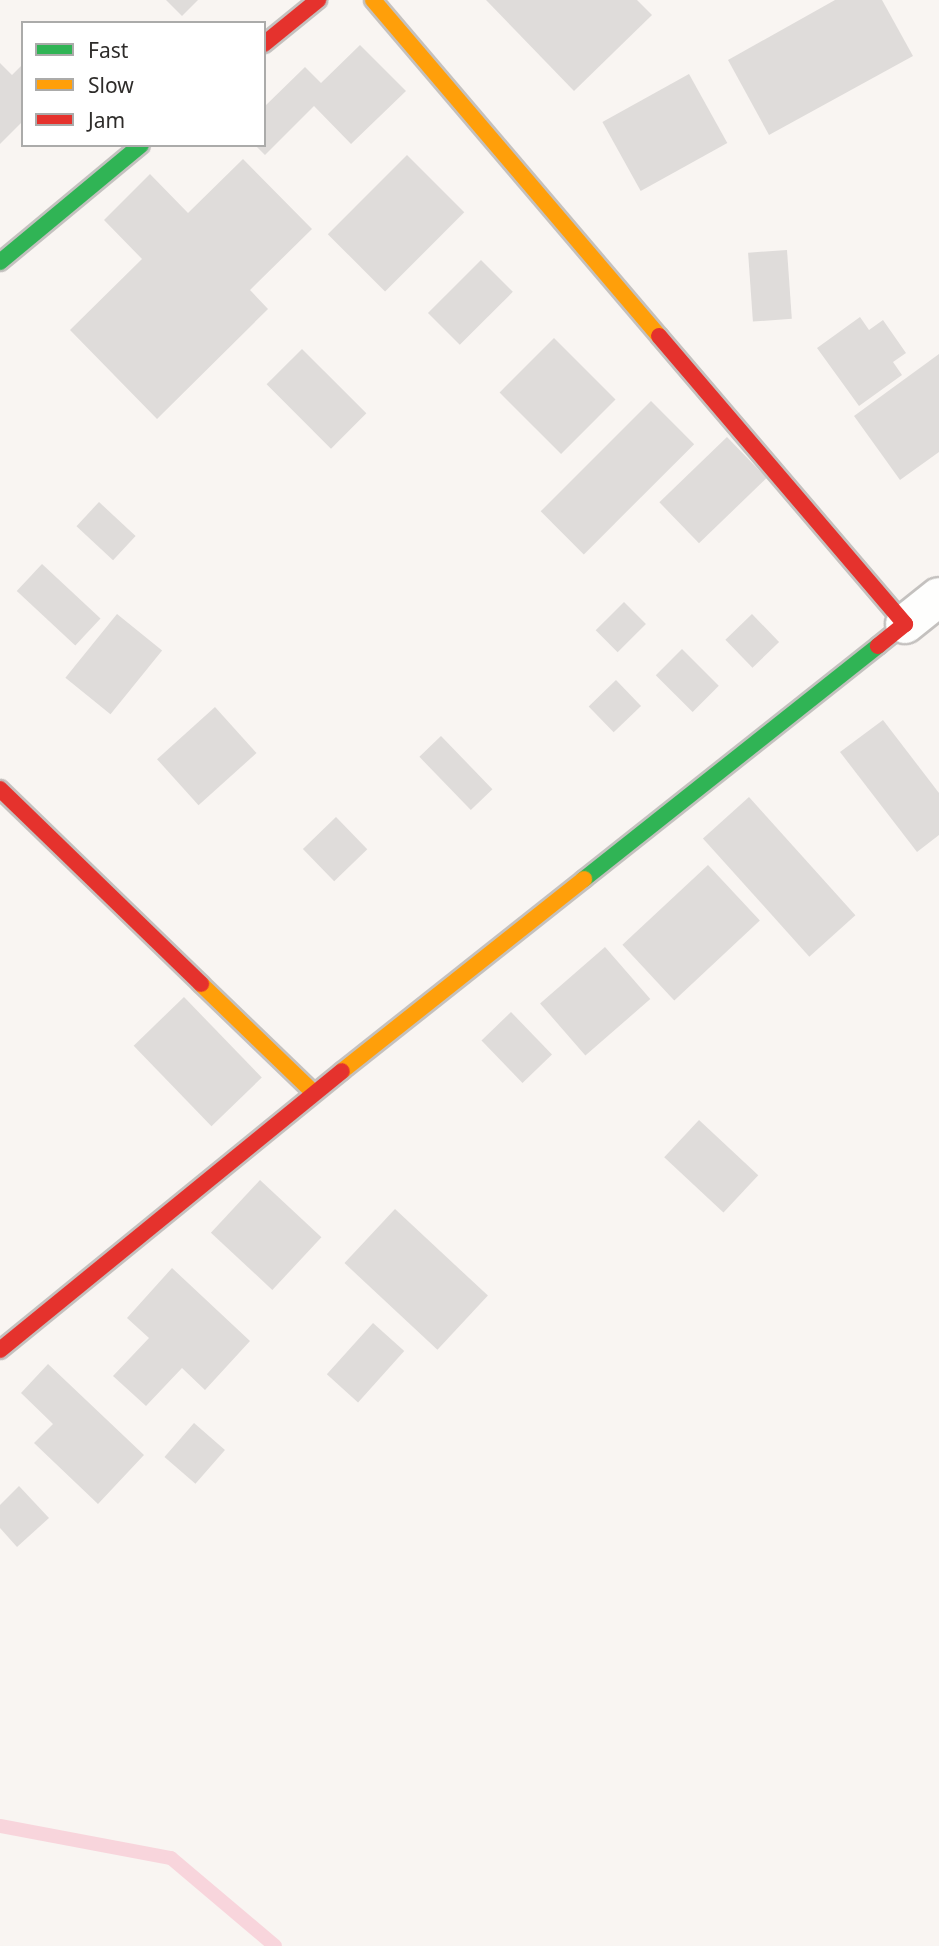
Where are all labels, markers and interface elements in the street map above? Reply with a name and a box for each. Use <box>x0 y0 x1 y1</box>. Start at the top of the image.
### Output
legend <box>21 21 266 147</box>
text: Fast <box>88 36 128 64</box>
text: Slow <box>88 71 134 99</box>
text: Jam <box>88 106 125 134</box>

